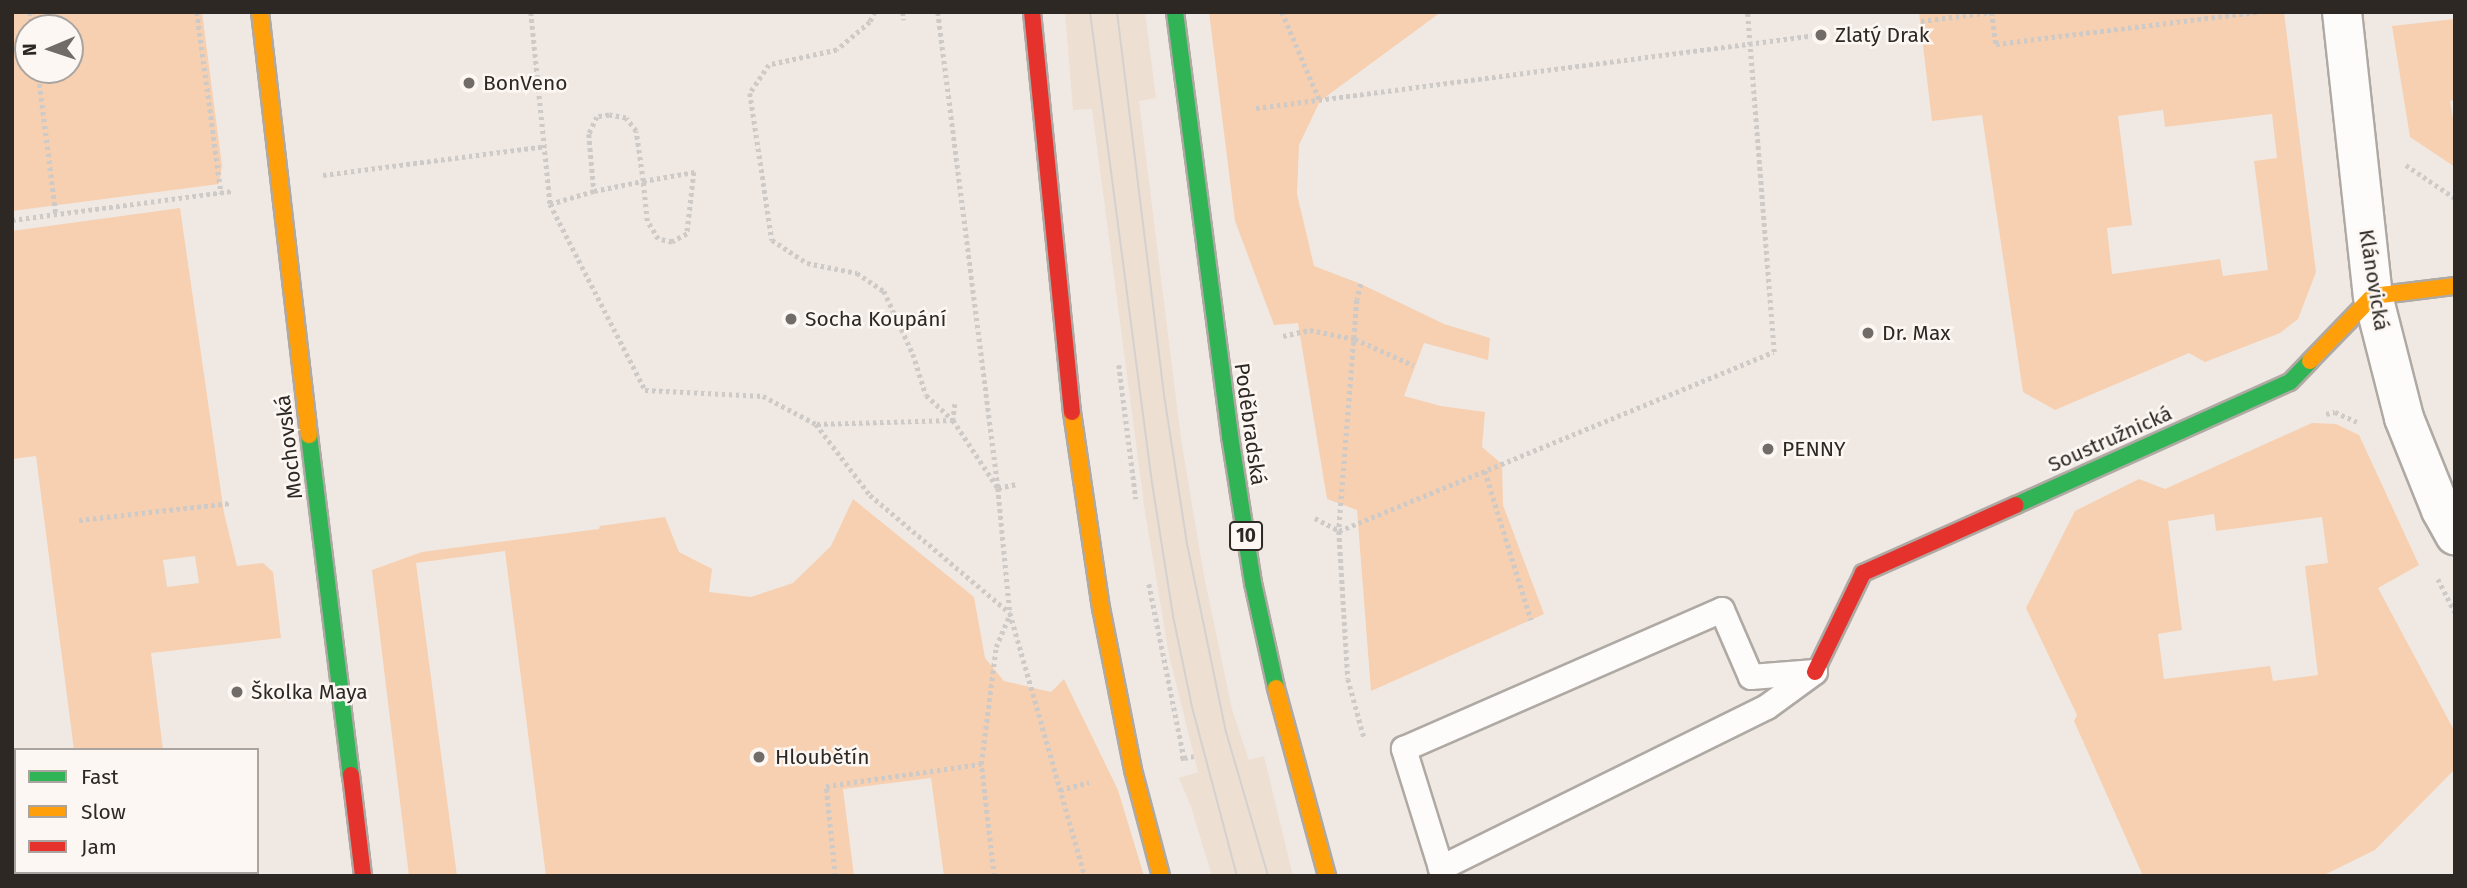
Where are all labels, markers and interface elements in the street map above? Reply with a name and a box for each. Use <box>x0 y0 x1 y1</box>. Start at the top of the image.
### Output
north arrow <box>14 14 84 84</box>
place label: Zlatý Drak <box>1835 22 1930 48</box>
marker: Zlatý Drak <box>1813 27 1829 43</box>
text: N <box>18 43 41 56</box>
place label: BonVeno <box>483 70 568 96</box>
marker: BonVeno <box>461 75 477 91</box>
street label: Klánovická <box>2354 227 2394 333</box>
place label: Socha Koupání <box>805 306 947 332</box>
marker: Socha Koupání <box>783 311 799 327</box>
place label: Dr. Max <box>1882 320 1951 346</box>
marker: Dr. Max <box>1860 325 1876 341</box>
street label: Poděbradská <box>1229 361 1271 487</box>
street label: Mochovská <box>270 393 308 501</box>
street label: Soustružnická <box>2044 400 2176 478</box>
place label: PENNY <box>1782 436 1846 462</box>
marker: PENNY <box>1760 441 1776 457</box>
road number: 10 <box>1228 520 1264 552</box>
place label: Školka Maya <box>251 679 368 705</box>
marker: Školka Maya <box>229 684 245 700</box>
place label: Hloubětín <box>775 744 870 770</box>
marker: Hloubětín <box>749 747 769 767</box>
legend <box>14 748 259 874</box>
text: Fast <box>81 764 119 790</box>
text: Slow <box>81 799 126 825</box>
text: Jam <box>81 834 117 860</box>

